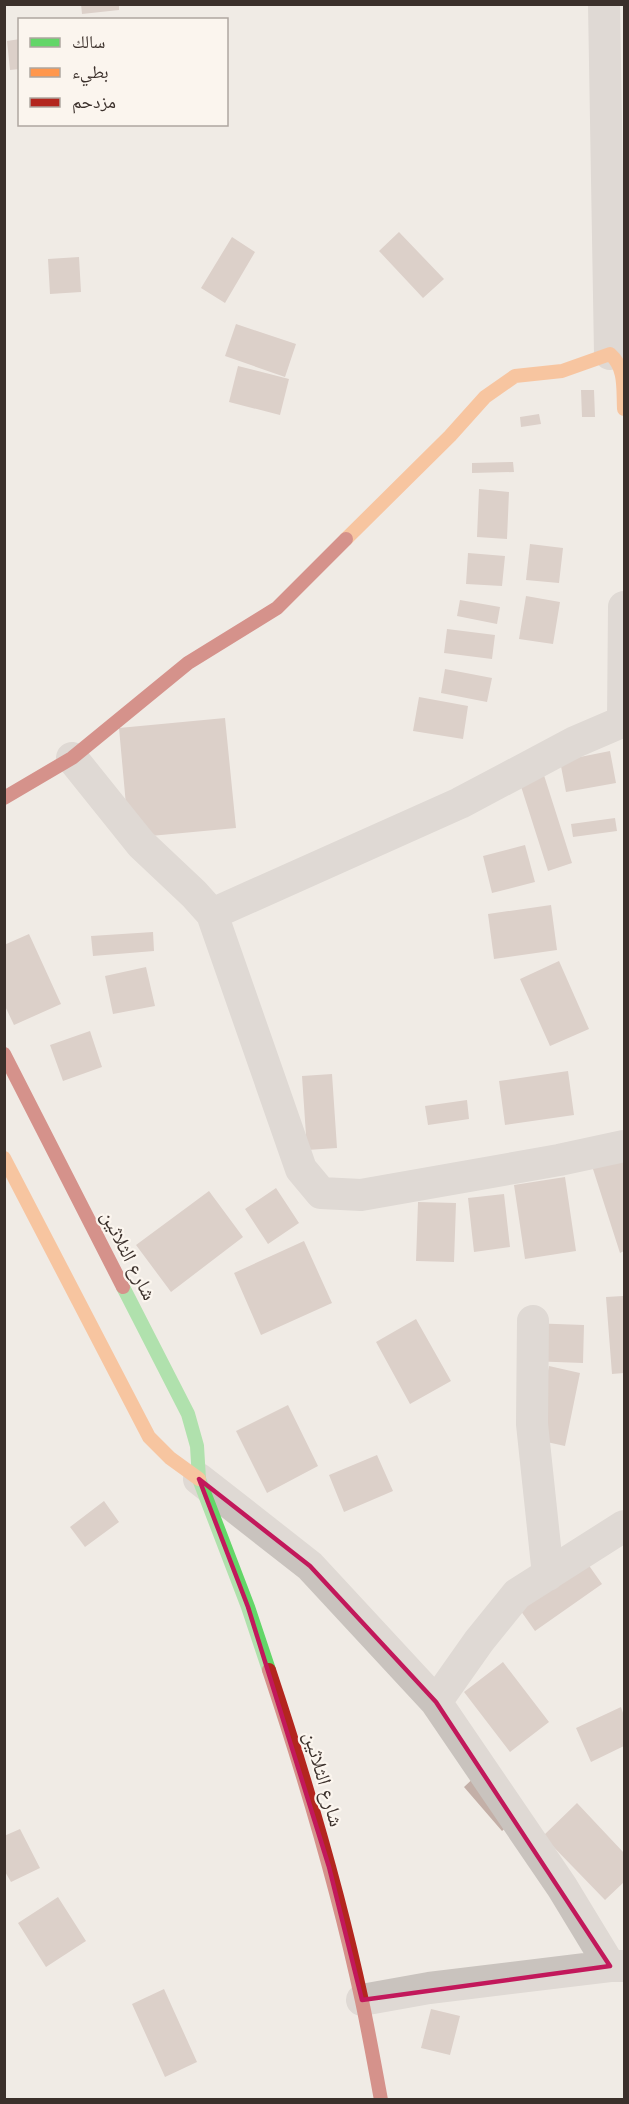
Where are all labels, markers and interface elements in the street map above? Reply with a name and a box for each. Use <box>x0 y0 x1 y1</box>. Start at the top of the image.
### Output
legend <box>18 18 228 126</box>
text: سالك <box>72 30 105 54</box>
text: بطيء <box>72 60 109 87</box>
text: مزدحم <box>72 90 116 114</box>
street label: شارع الثلاثين <box>95 1206 163 1304</box>
street label: شارع الثلاثين <box>298 1729 350 1829</box>

